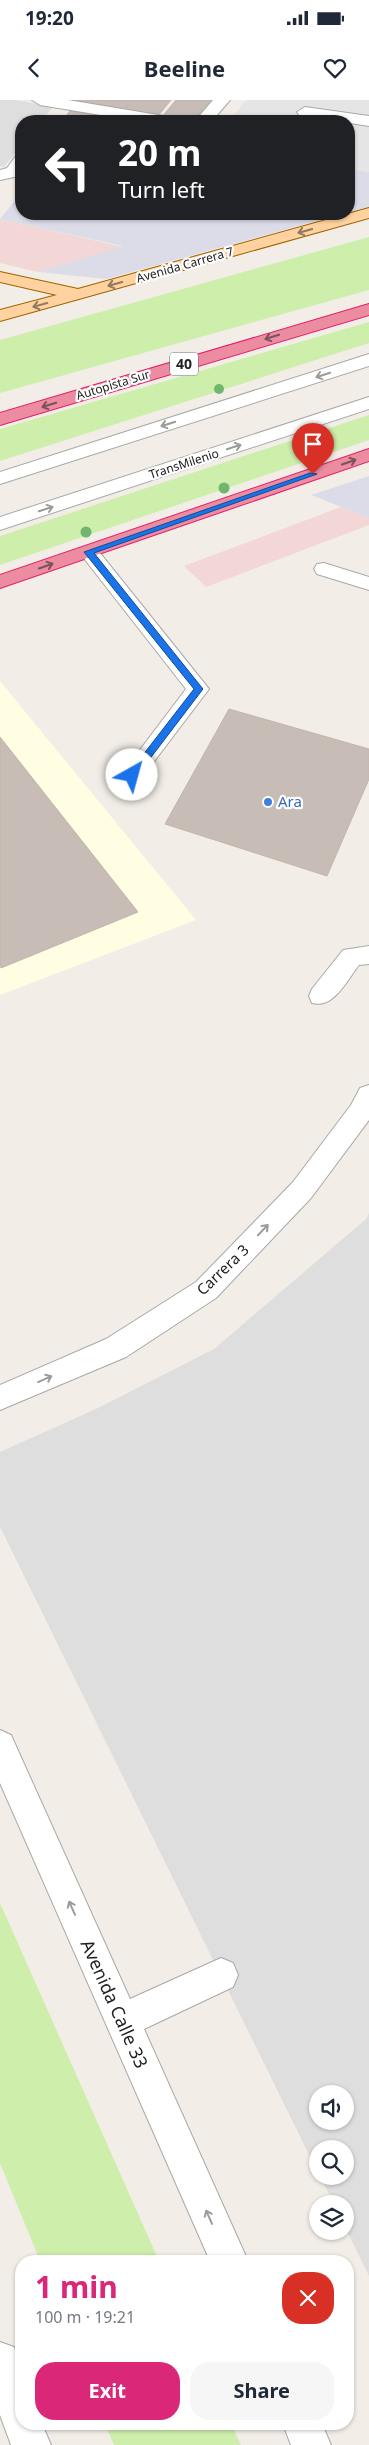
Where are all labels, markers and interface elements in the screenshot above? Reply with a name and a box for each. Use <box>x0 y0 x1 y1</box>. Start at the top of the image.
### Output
text: 19:20 <box>25 5 74 31</box>
text: Beeline <box>144 53 225 83</box>
icon: back <box>20 54 48 82</box>
icon: heart <box>321 54 349 82</box>
text: 20 m <box>118 129 201 176</box>
icon: left <box>35 135 100 200</box>
text: Turn left <box>118 174 205 204</box>
one-way arrow <box>298 226 314 236</box>
street label: Avenida Carrera 7 <box>134 242 236 287</box>
one-way arrow <box>108 280 124 290</box>
one-way arrow <box>33 301 49 310</box>
one-way arrow <box>264 333 280 343</box>
road number: 40 <box>170 352 198 376</box>
street label: Autopista Sur <box>74 365 152 404</box>
one-way arrow <box>315 370 331 380</box>
one-way arrow <box>42 400 58 410</box>
one-way arrow <box>161 420 176 429</box>
pin <box>292 423 334 474</box>
icon: arrive <box>299 430 327 458</box>
one-way arrow <box>226 442 242 452</box>
street label: TransMilenio <box>147 444 221 483</box>
one-way arrow <box>340 457 356 466</box>
one-way arrow <box>38 503 54 513</box>
one-way arrow <box>38 561 53 570</box>
position arrow <box>105 748 157 800</box>
place label: Ara <box>278 791 302 811</box>
marker: Ara <box>262 796 274 808</box>
one-way arrow <box>257 1224 269 1237</box>
street label: Carrera 3 <box>192 1239 253 1299</box>
one-way arrow <box>37 1374 52 1384</box>
one-way arrow <box>66 1901 76 1916</box>
street label: Avenida Calle 33 <box>76 1935 154 2072</box>
map controls <box>309 2085 354 2240</box>
button: sound <box>309 2085 354 2130</box>
button: search <box>309 2140 354 2185</box>
button: layers <box>309 2195 354 2240</box>
one-way arrow <box>203 2210 213 2225</box>
text: 1 min <box>35 2266 118 2307</box>
button: close <box>282 2272 334 2324</box>
text: 100 m · 19:21 <box>35 2306 135 2328</box>
button: Exit <box>35 2362 180 2420</box>
button: Share <box>190 2362 334 2420</box>

